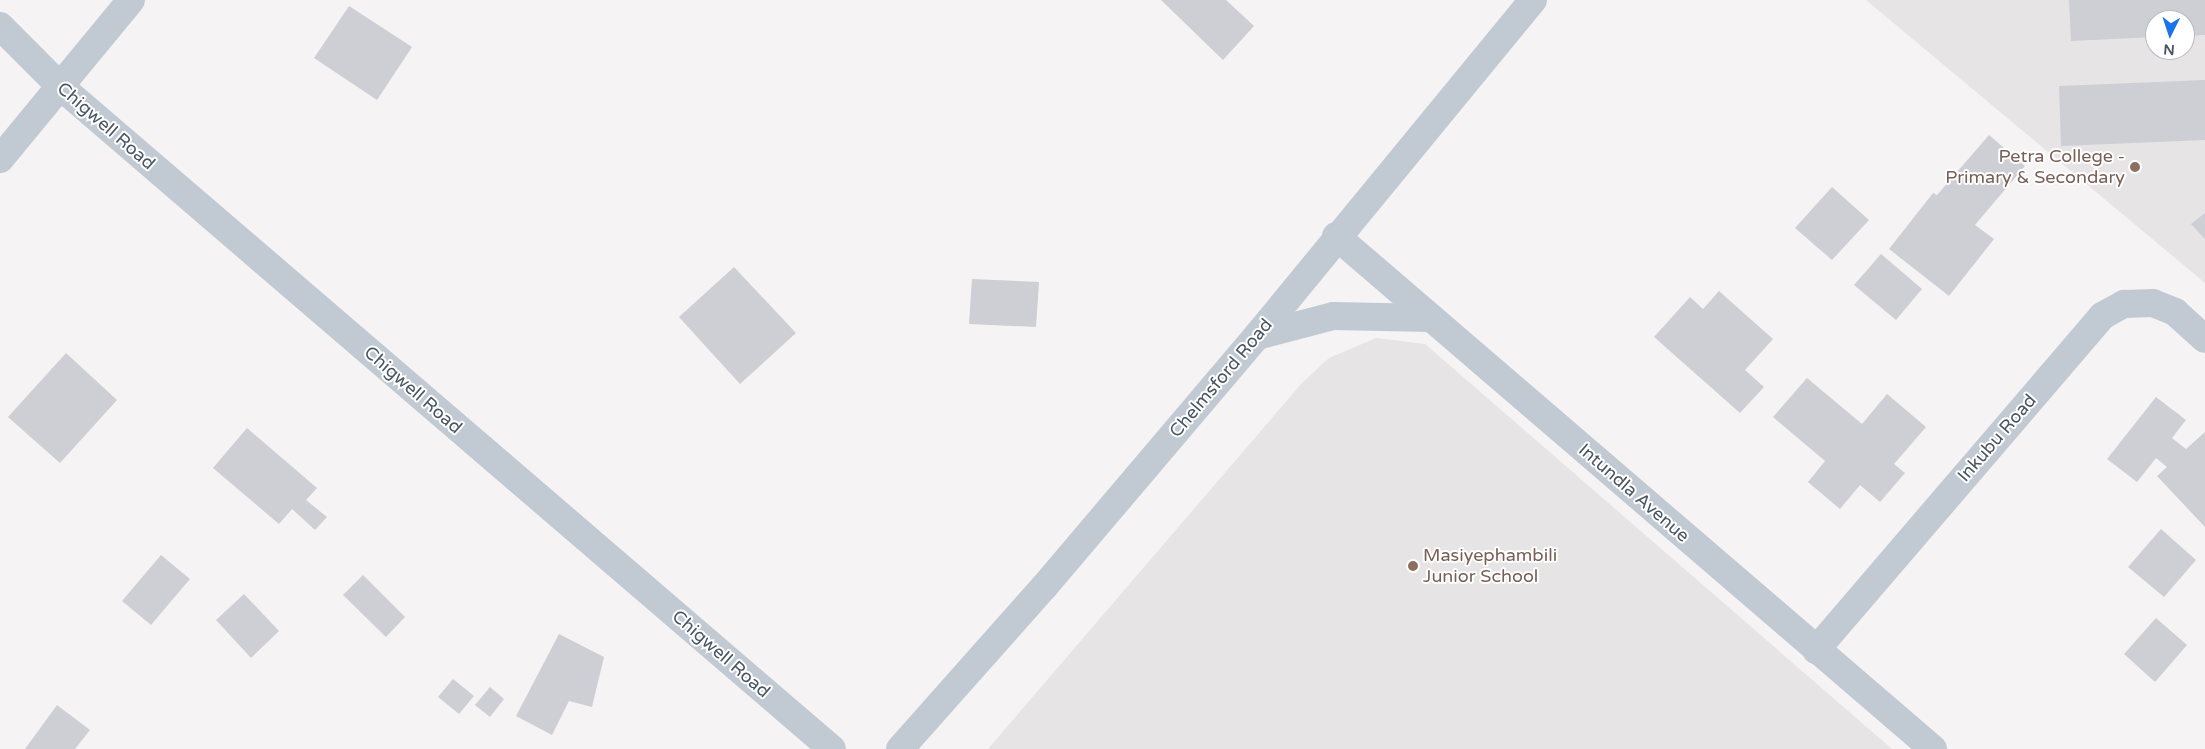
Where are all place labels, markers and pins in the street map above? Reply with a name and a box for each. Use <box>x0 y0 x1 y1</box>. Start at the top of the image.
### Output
place label: Petra College - Primary & Secondary <box>1945 146 2125 188</box>
marker: Petra College - Primary & Secondary <box>2129 161 2141 173</box>
place label: Masiyephambili Junior School <box>1423 545 1557 588</box>
marker: Masiyephambili Junior School <box>1407 560 1419 572</box>

